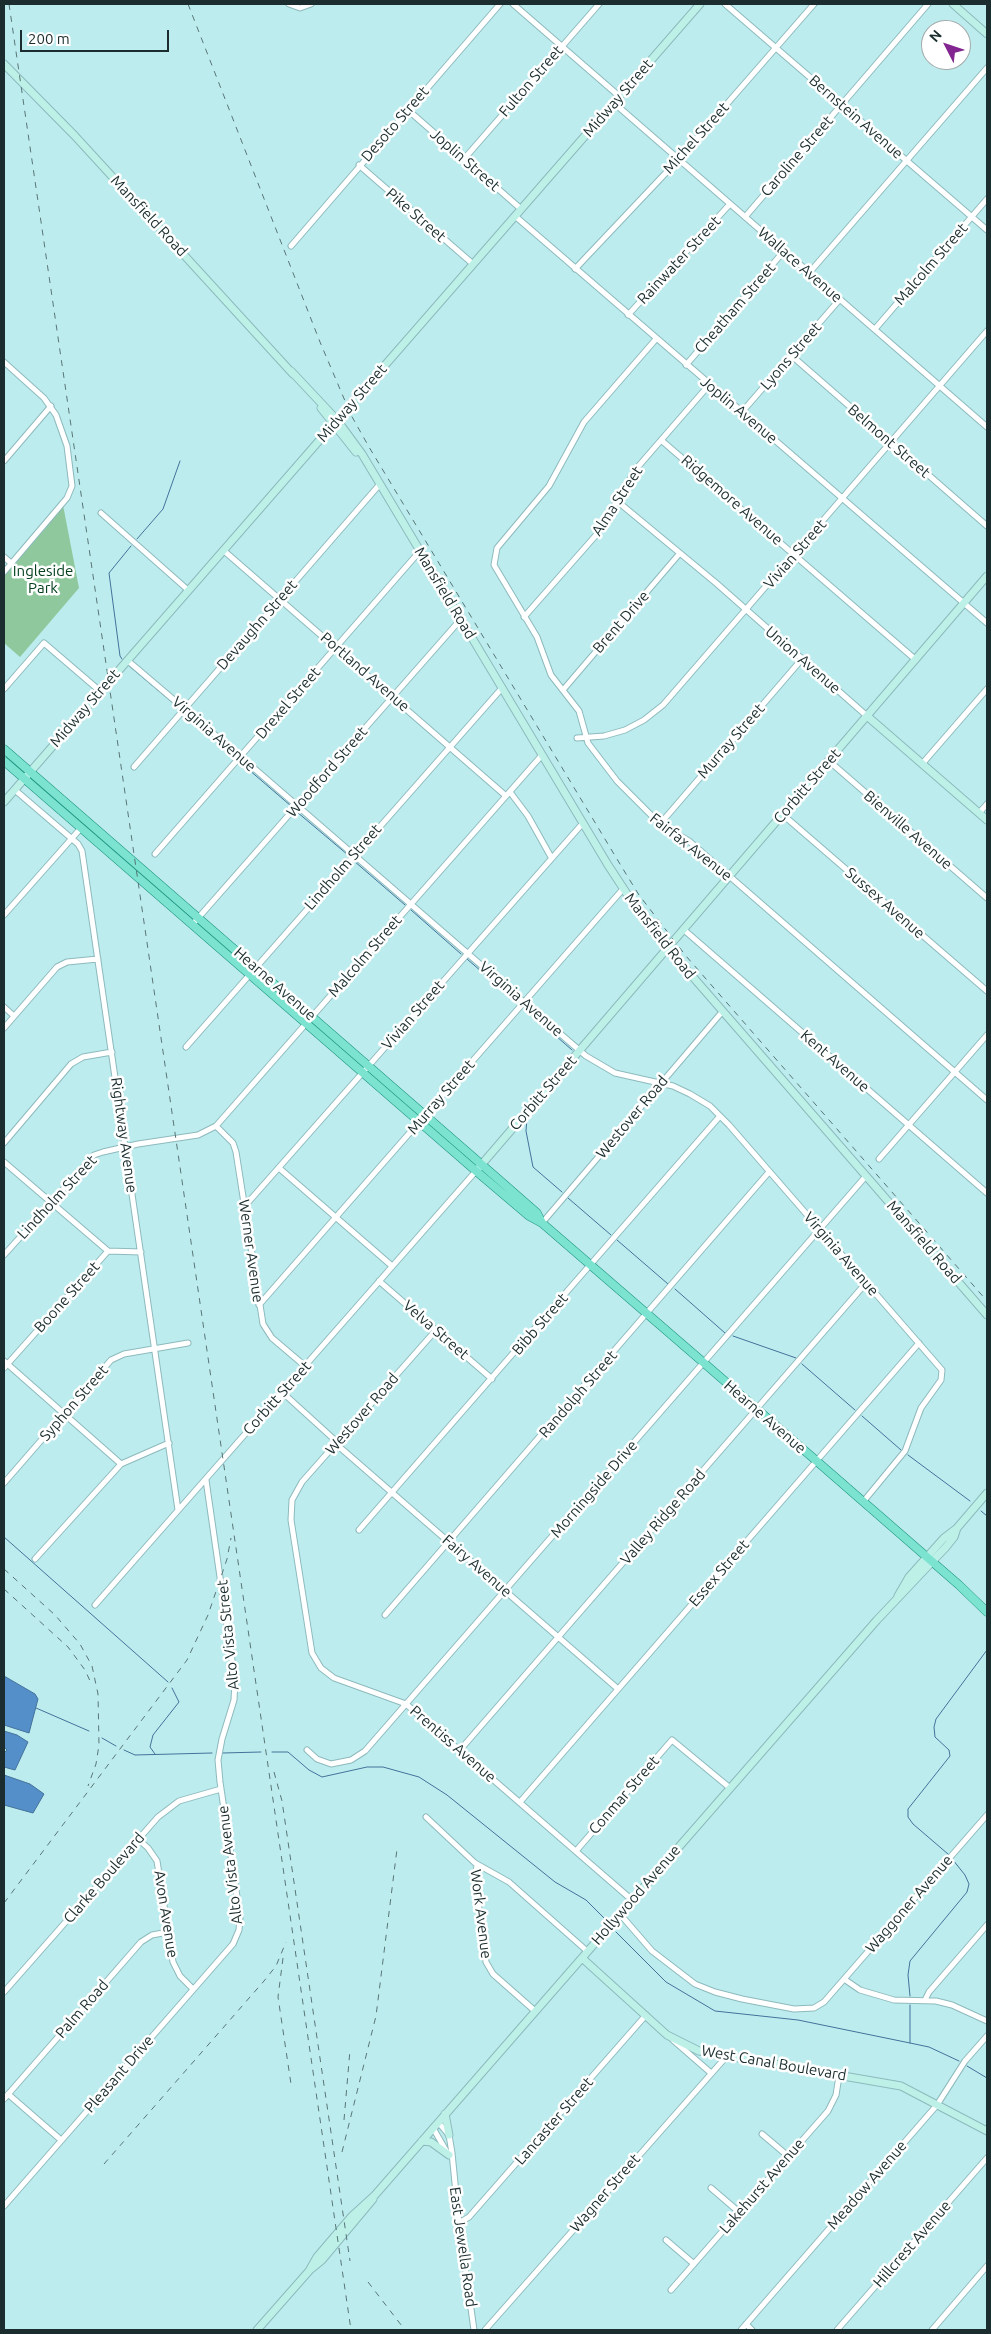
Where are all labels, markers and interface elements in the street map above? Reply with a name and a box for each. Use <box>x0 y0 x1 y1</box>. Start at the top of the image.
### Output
scale bar <box>22 20 171 52</box>
north arrow <box>921 20 971 70</box>
text: N <box>926 27 945 45</box>
text: 200 m <box>28 30 70 47</box>
street label: Fulton Street <box>495 42 567 120</box>
street label: Midway Street <box>579 55 657 141</box>
street label: Bernstein Avenue <box>805 71 907 163</box>
street label: Desoto Street <box>357 83 433 165</box>
street label: Michel Street <box>659 99 733 177</box>
street label: Caroline Street <box>757 112 837 200</box>
street label: Joplin Street <box>426 125 504 195</box>
street label: Mansfield Road <box>107 172 191 260</box>
street label: Pike Street <box>382 184 450 246</box>
street label: Rainwater Street <box>634 212 724 308</box>
street label: Malcolm Street <box>891 219 971 309</box>
street label: Wallace Avenue <box>754 223 846 307</box>
street label: Cheatham Street <box>691 259 779 357</box>
street label: Lyons Street <box>757 318 825 394</box>
street label: Midway Street <box>313 360 391 446</box>
street label: Joplin Avenue <box>697 373 781 447</box>
street label: Belmont Street <box>844 400 934 482</box>
street label: Ridgemore Avenue <box>678 451 786 549</box>
street label: Alma Street <box>588 463 646 539</box>
street label: Vivian Street <box>760 516 830 592</box>
street label: Mansfield Road <box>410 544 480 642</box>
park label: Ingleside Park <box>13 562 73 597</box>
street label: Devaughn Street <box>213 576 301 674</box>
street label: Brent Drive <box>589 587 653 657</box>
street label: Union Avenue <box>762 622 844 698</box>
street label: Portland Avenue <box>317 628 413 716</box>
street label: Drexel Street <box>252 663 324 743</box>
street label: Midway Street <box>46 665 124 751</box>
street label: Virginia Avenue <box>168 693 260 775</box>
street label: Murray Street <box>694 700 768 782</box>
street label: Woodford Street <box>283 723 371 821</box>
street label: Corbitt Street <box>770 745 844 827</box>
street label: Bienville Avenue <box>860 787 956 873</box>
street label: Fairfax Avenue <box>646 809 736 885</box>
street label: Lindholm Street <box>301 820 385 914</box>
street label: Sussex Avenue <box>842 864 928 942</box>
street label: Mansfield Road <box>621 889 699 983</box>
street label: Malcolm Street <box>325 911 405 1001</box>
street label: Hearne Avenue <box>230 943 320 1025</box>
street label: Virginia Avenue <box>475 958 567 1040</box>
street label: Vivian Street <box>378 977 448 1053</box>
street label: Kent Avenue <box>797 1026 873 1096</box>
street label: Corbitt Street <box>506 1052 580 1134</box>
street label: Murray Street <box>404 1056 478 1138</box>
street label: Westover Road <box>592 1072 672 1162</box>
street label: Rightway Avenue <box>107 1076 141 1194</box>
street label: Lindholm Street <box>14 1151 100 1243</box>
street label: Mansfield Road <box>883 1197 965 1287</box>
street label: Werner Avenue <box>235 1198 267 1304</box>
street label: Virginia Avenue <box>800 1208 882 1300</box>
street label: Boone Street <box>30 1258 104 1336</box>
street label: Bibb Street <box>508 1289 572 1359</box>
street label: Velva Street <box>399 1296 473 1364</box>
street label: Randolph Street <box>535 1347 621 1441</box>
street label: Corbitt Street <box>239 1357 315 1439</box>
street label: Syphon Street <box>36 1361 112 1445</box>
street label: Westover Road <box>322 1369 402 1459</box>
street label: Hearne Avenue <box>720 1376 810 1458</box>
street label: Morningside Drive <box>547 1437 641 1541</box>
street label: Valley Ridge Road <box>617 1466 709 1568</box>
street label: Fairy Avenue <box>439 1531 515 1601</box>
street label: Essex Street <box>685 1536 753 1610</box>
street label: Alto Vista Street <box>213 1579 243 1691</box>
street label: Prentiss Avenue <box>406 1702 500 1786</box>
street label: Conmar Street <box>585 1752 663 1838</box>
street label: Alto Vista Avenue <box>214 1805 246 1925</box>
street label: Clarke Boulevard <box>60 1829 148 1927</box>
street label: Hollywood Avenue <box>588 1841 684 1949</box>
street label: Waggoner Avenue <box>862 1851 956 1957</box>
street label: Work Avenue <box>467 1868 495 1960</box>
street label: Avon Avenue <box>150 1869 182 1959</box>
street label: Palm Road <box>52 1976 112 2042</box>
street label: Pleasant Drive <box>81 2032 157 2116</box>
street label: West Canal Boulevard <box>700 2041 848 2085</box>
street label: Lancaster Street <box>511 2074 597 2168</box>
street label: Lakehurst Avenue <box>716 2135 808 2237</box>
street label: Meadow Avenue <box>823 2137 911 2233</box>
street label: Wagner Street <box>566 2150 644 2236</box>
street label: East Jewella Road <box>446 2186 480 2308</box>
street label: Hillcrest Avenue <box>869 2197 955 2291</box>

